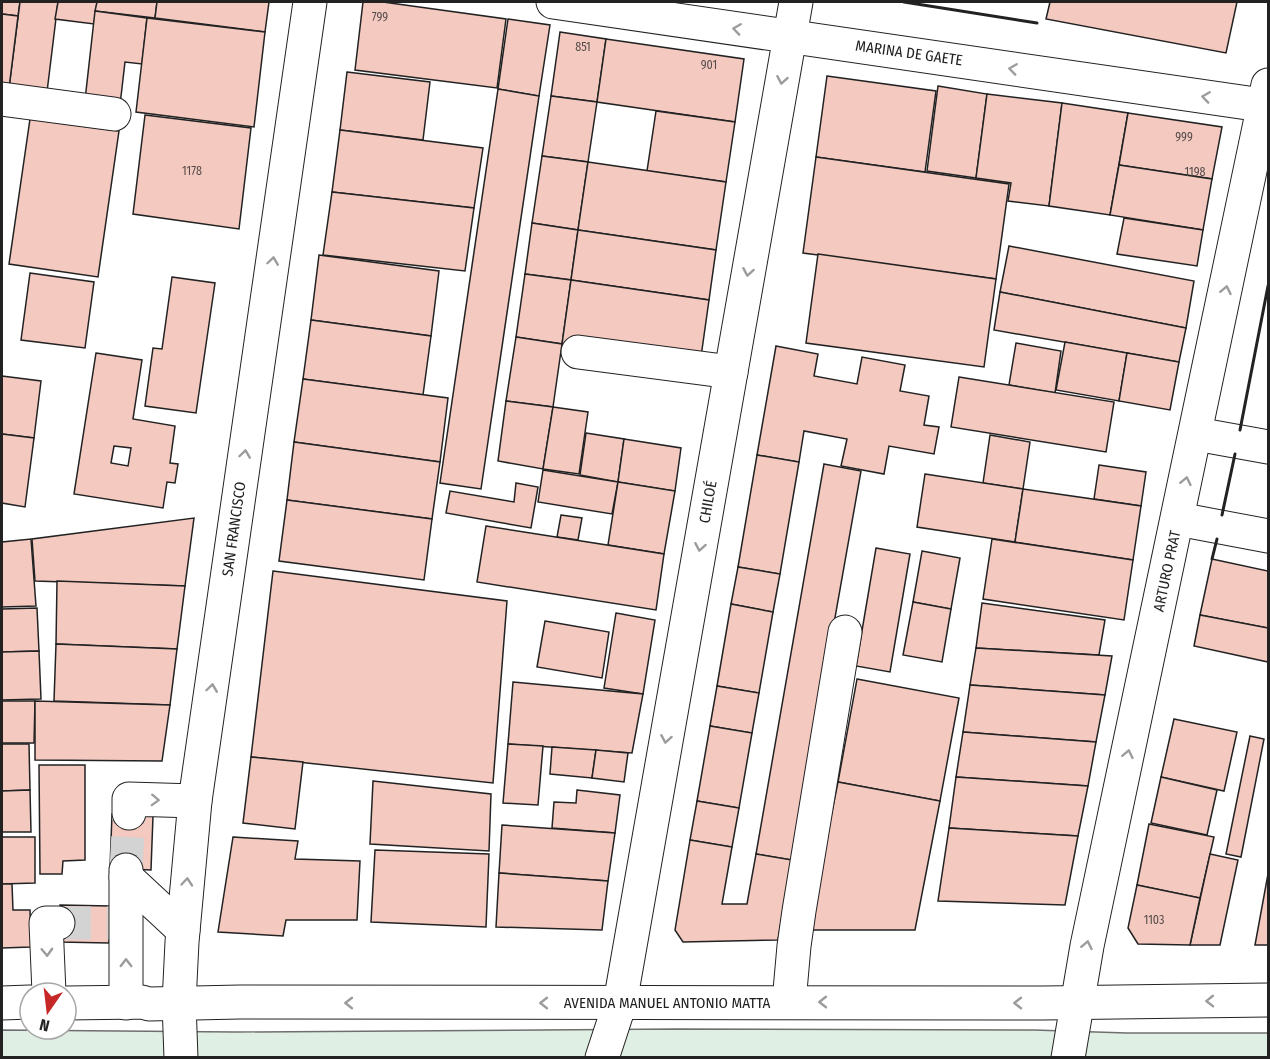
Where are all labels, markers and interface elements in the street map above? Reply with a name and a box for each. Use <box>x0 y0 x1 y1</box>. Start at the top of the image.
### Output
house number: 799 <box>372 10 388 24</box>
one-way arrow <box>733 23 742 35</box>
street label: MARINA DE GAETE <box>854 37 964 69</box>
house number: 851 <box>575 40 591 54</box>
house number: 901 <box>701 58 717 72</box>
one-way arrow <box>1009 63 1018 75</box>
one-way arrow <box>776 74 789 84</box>
one-way arrow <box>1202 91 1211 103</box>
house number: 999 <box>1175 130 1193 144</box>
house number: 1178 <box>182 164 202 178</box>
house number: 1198 <box>1184 165 1206 179</box>
one-way arrow <box>266 256 278 265</box>
one-way arrow <box>742 267 755 277</box>
one-way arrow <box>1219 286 1232 296</box>
one-way arrow <box>239 449 251 458</box>
one-way arrow <box>1179 476 1192 486</box>
street label: CHILOÉ <box>695 479 721 525</box>
street label: SAN FRANCISCO <box>218 481 250 577</box>
street label: ARTURO PRAT <box>1150 529 1184 613</box>
one-way arrow <box>694 541 707 551</box>
one-way arrow <box>205 684 217 693</box>
one-way arrow <box>661 734 673 743</box>
one-way arrow <box>1121 749 1134 759</box>
one-way arrow <box>151 794 160 806</box>
one-way arrow <box>180 877 193 886</box>
house number: 1103 <box>1144 913 1164 927</box>
one-way arrow <box>1080 940 1093 950</box>
one-way arrow <box>41 948 53 957</box>
one-way arrow <box>120 959 132 968</box>
north arrow <box>18 981 78 1041</box>
street label: AVENIDA MANUEL ANTONIO MATTA <box>564 994 770 1012</box>
one-way arrow <box>1206 995 1215 1007</box>
one-way arrow <box>819 996 828 1008</box>
one-way arrow <box>345 997 354 1009</box>
one-way arrow <box>540 997 549 1009</box>
one-way arrow <box>1014 997 1023 1009</box>
text: N <box>38 1015 51 1035</box>

